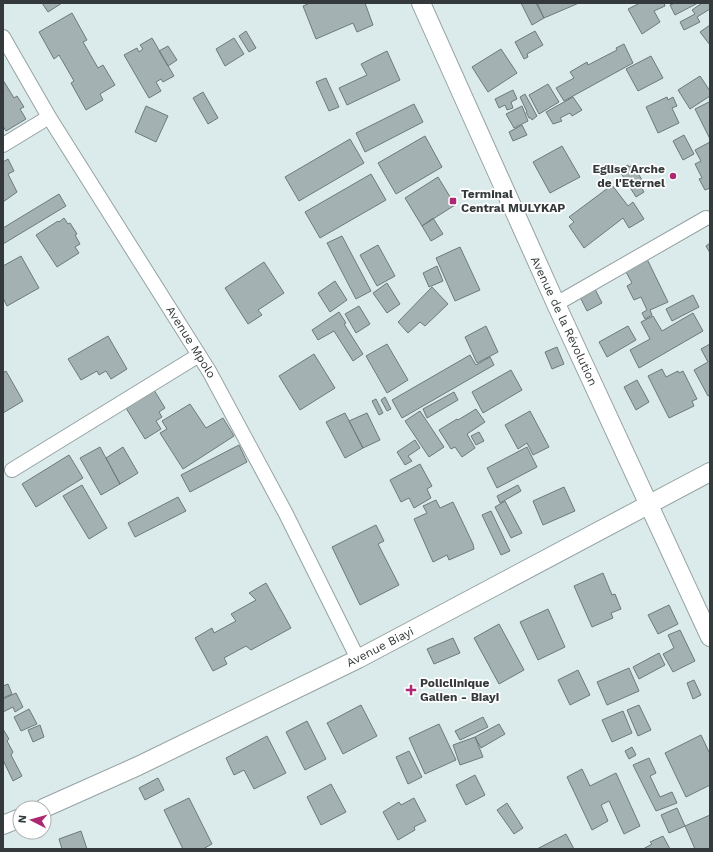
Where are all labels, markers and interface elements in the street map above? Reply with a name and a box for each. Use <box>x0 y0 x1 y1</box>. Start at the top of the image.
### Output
place label: Eglise Arche de l'Eternel <box>592 162 665 190</box>
marker: Eglise Arche de l'Eternel <box>668 171 678 181</box>
place label: Terminal Central MULYKAP <box>461 187 565 215</box>
marker: Terminal Central MULYKAP <box>448 196 458 206</box>
street label: Avenue de la Révolution <box>528 254 600 388</box>
street label: Avenue Mpolo <box>163 303 219 381</box>
street label: Avenue Biayi <box>344 624 416 670</box>
place label: Policlinique Galien - Biayi <box>420 676 499 704</box>
marker: Policlinique Galien - Biayi <box>405 684 417 696</box>
north arrow <box>12 800 52 840</box>
text: N <box>16 814 29 824</box>

